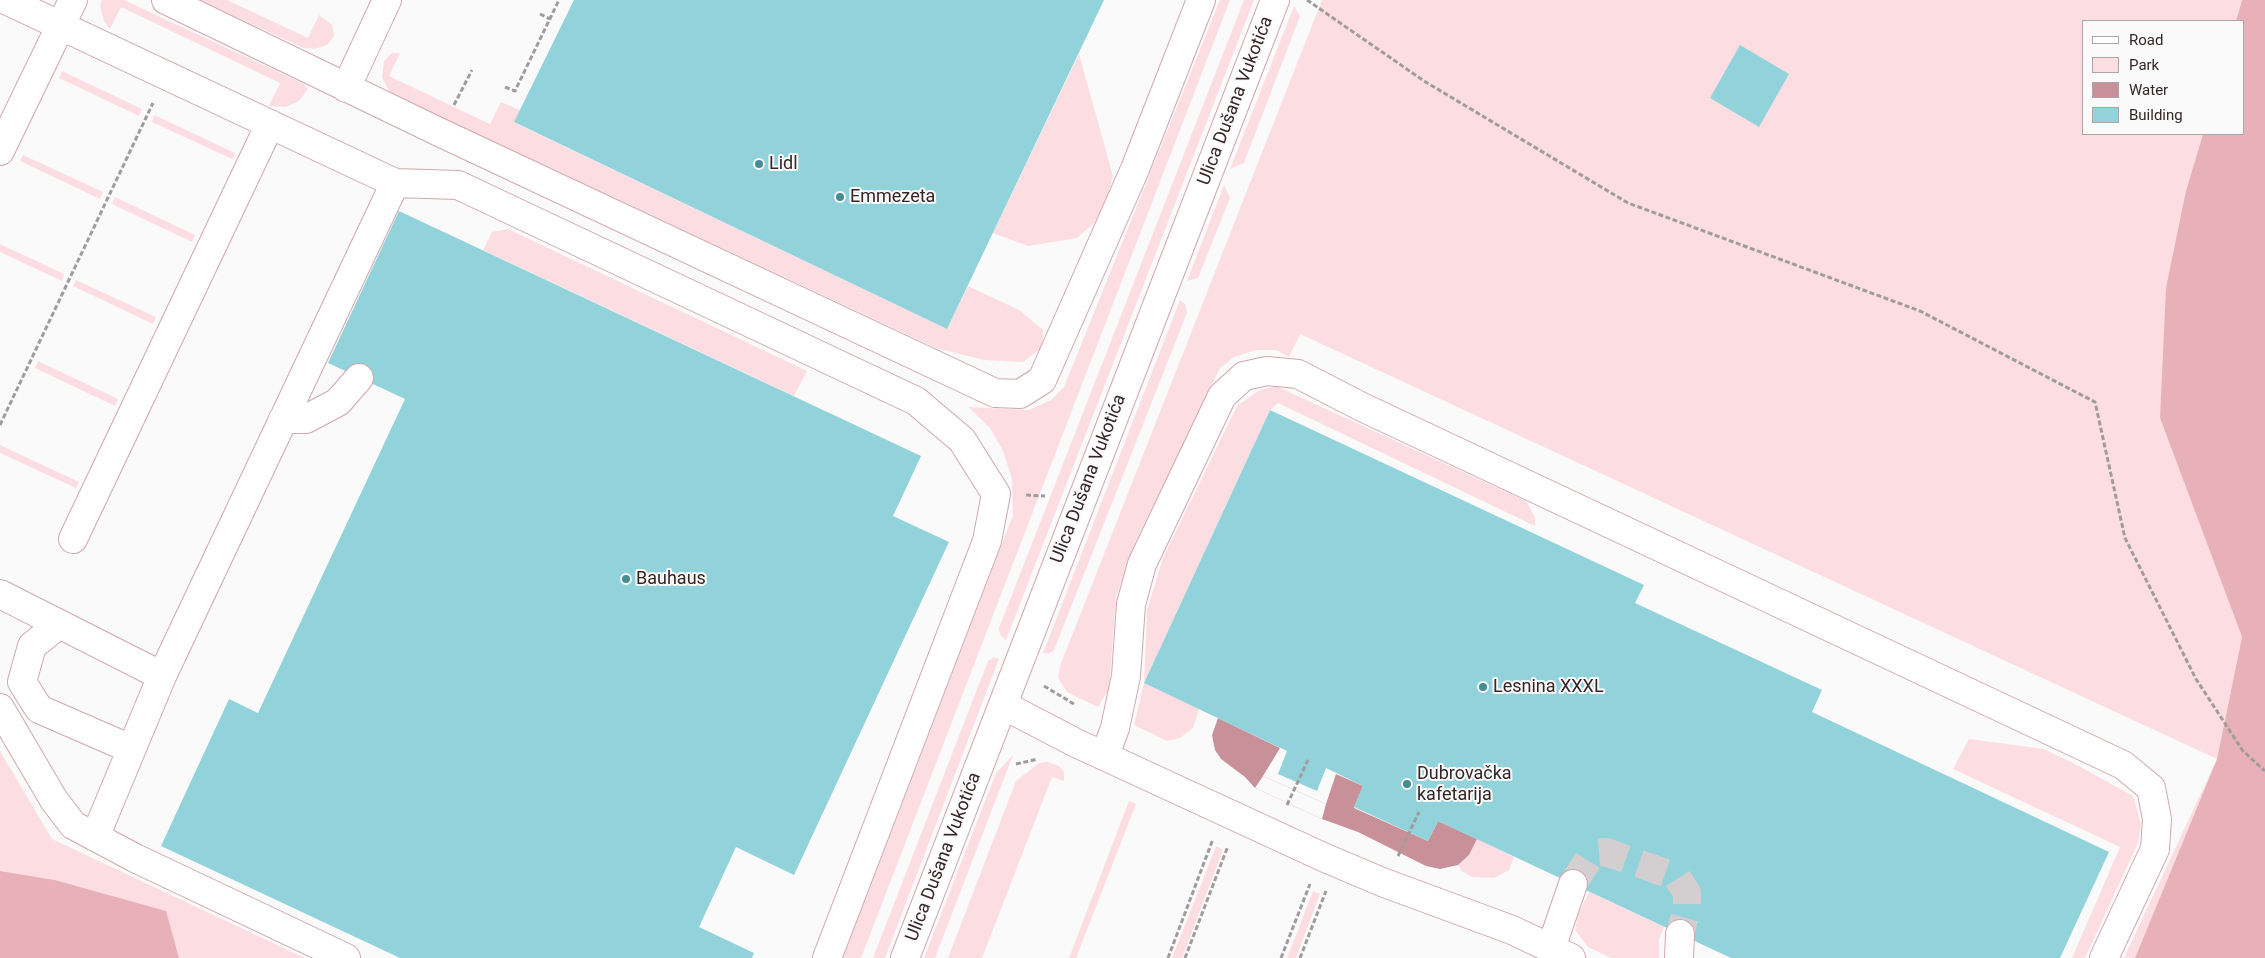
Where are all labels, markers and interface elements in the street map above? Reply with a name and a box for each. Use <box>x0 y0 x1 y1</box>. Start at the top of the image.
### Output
street label: Ulica Dušana Vukotića <box>1194 14 1278 188</box>
legend <box>2082 20 2245 135</box>
text: Road <box>2129 31 2163 49</box>
text: Park <box>2129 56 2159 74</box>
text: Water <box>2129 81 2168 99</box>
text: Building <box>2129 106 2183 124</box>
place label: Lidl <box>769 153 798 175</box>
marker: Lidl <box>753 158 765 170</box>
place label: Emmezeta <box>850 186 935 208</box>
marker: Emmezeta <box>834 191 846 203</box>
street label: Ulica Dušana Vukotića <box>1047 392 1131 566</box>
place label: Bauhaus <box>636 568 706 590</box>
marker: Bauhaus <box>620 573 632 585</box>
place label: Lesnina XXXL <box>1493 676 1604 698</box>
marker: Lesnina XXXL <box>1477 681 1489 693</box>
place label: Dubrovačka kafetarija <box>1417 763 1512 806</box>
street label: Ulica Dušana Vukotića <box>902 770 986 944</box>
marker: Dubrovačka kafetarija <box>1401 778 1413 790</box>

